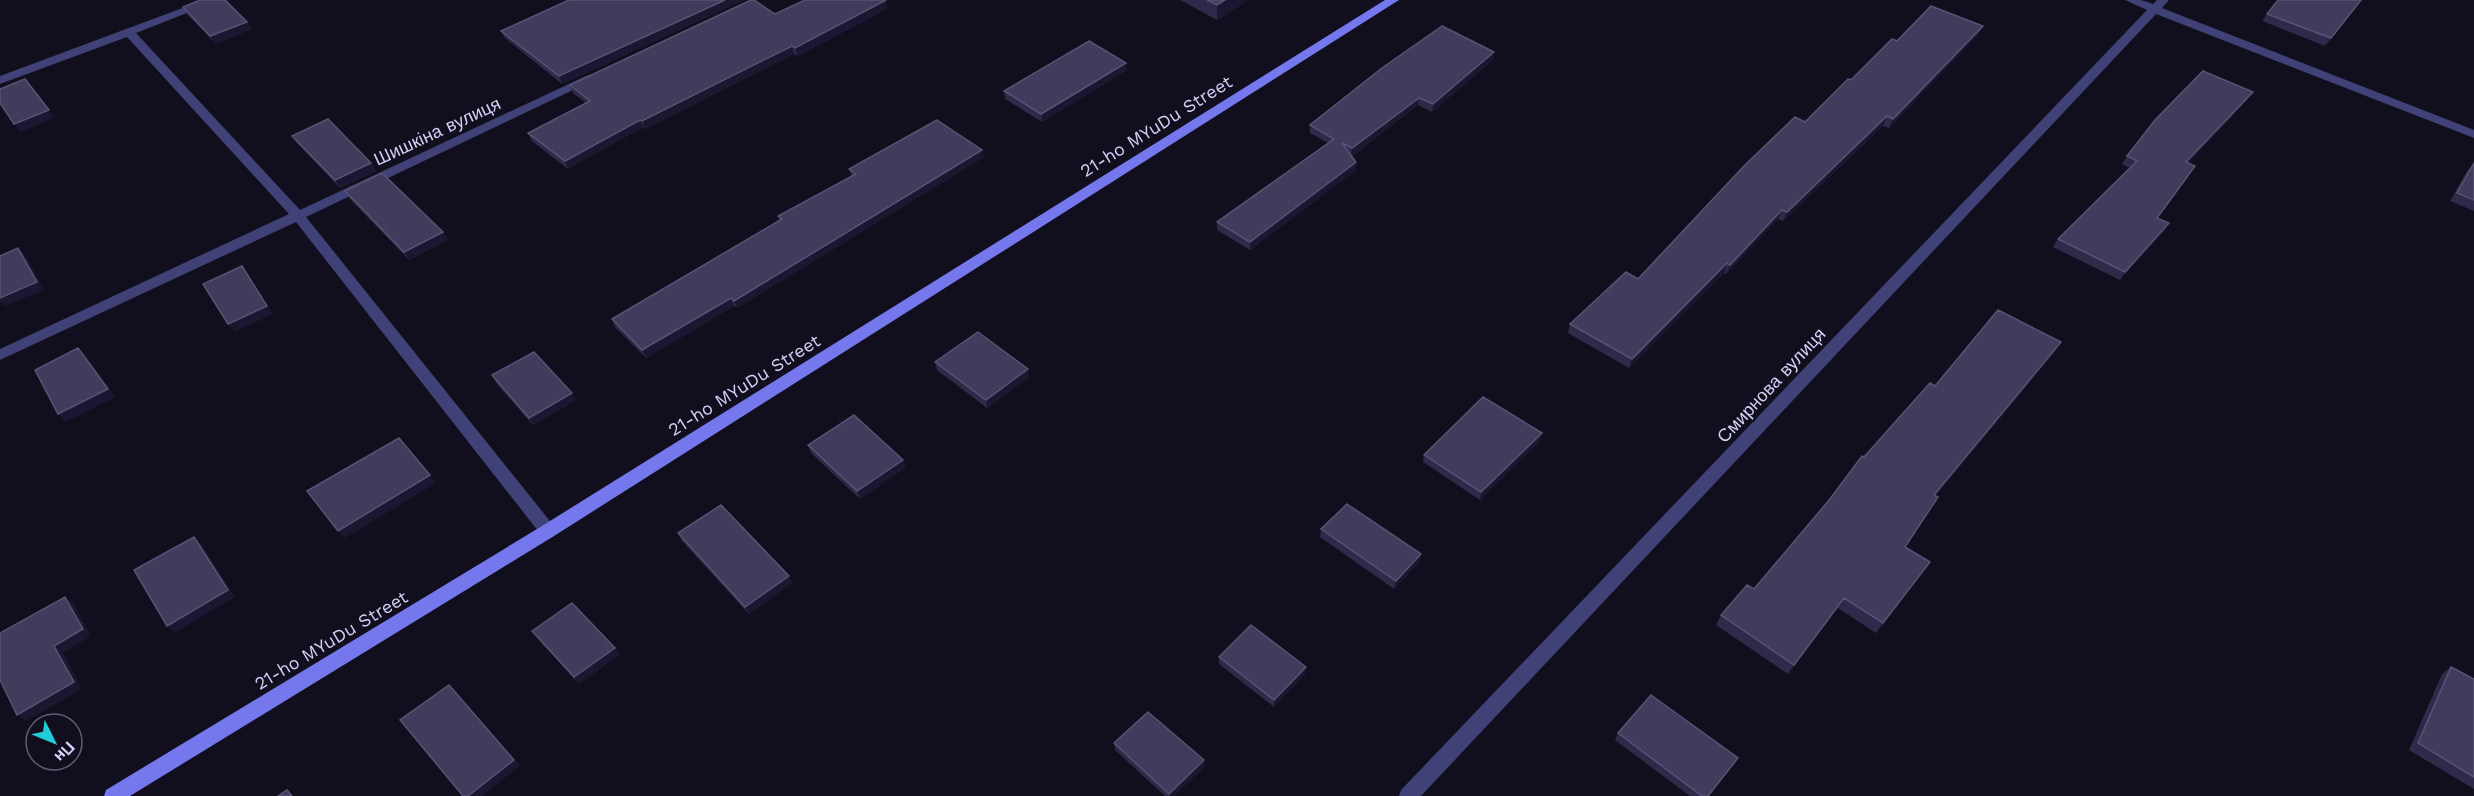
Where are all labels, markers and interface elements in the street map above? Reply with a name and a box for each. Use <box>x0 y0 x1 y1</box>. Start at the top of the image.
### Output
street label: 21-ho MYuDu Street <box>1076 71 1236 181</box>
street label: Шишкіна вулиця <box>370 92 504 170</box>
street label: Смирнова вулиця <box>1712 323 1830 447</box>
street label: 21-ho MYuDu Street <box>664 330 824 440</box>
street label: 21-ho MYuDu Street <box>251 586 412 694</box>
north arrow <box>24 712 84 772</box>
text: Пн <box>50 738 79 766</box>

